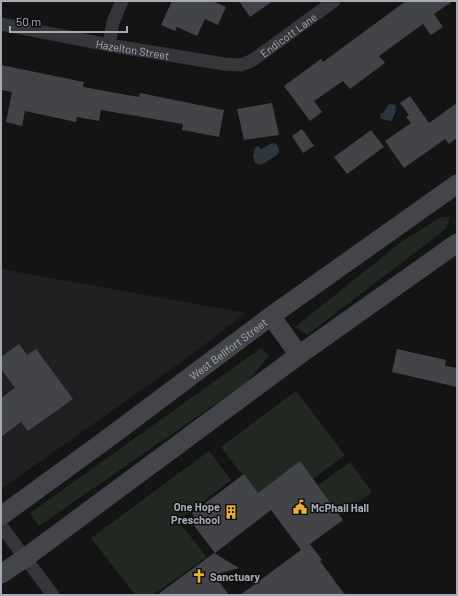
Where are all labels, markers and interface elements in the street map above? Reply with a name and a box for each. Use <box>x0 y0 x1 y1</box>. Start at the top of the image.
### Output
scale bar <box>10 8 127 34</box>
street label: Endicott Lane <box>257 9 319 59</box>
text: 50 m <box>16 14 41 28</box>
street label: Hazelton Street <box>95 36 170 61</box>
street label: West Bellfort Street <box>186 315 269 382</box>
public building icon: McPhail Hall <box>292 499 308 515</box>
place label: One Hope Preschool <box>171 500 220 526</box>
place label: McPhail Hall <box>311 501 369 514</box>
building icon: One Hope Preschool <box>223 504 239 520</box>
church icon: Sanctuary <box>191 568 207 584</box>
place label: Sanctuary <box>210 570 260 583</box>

